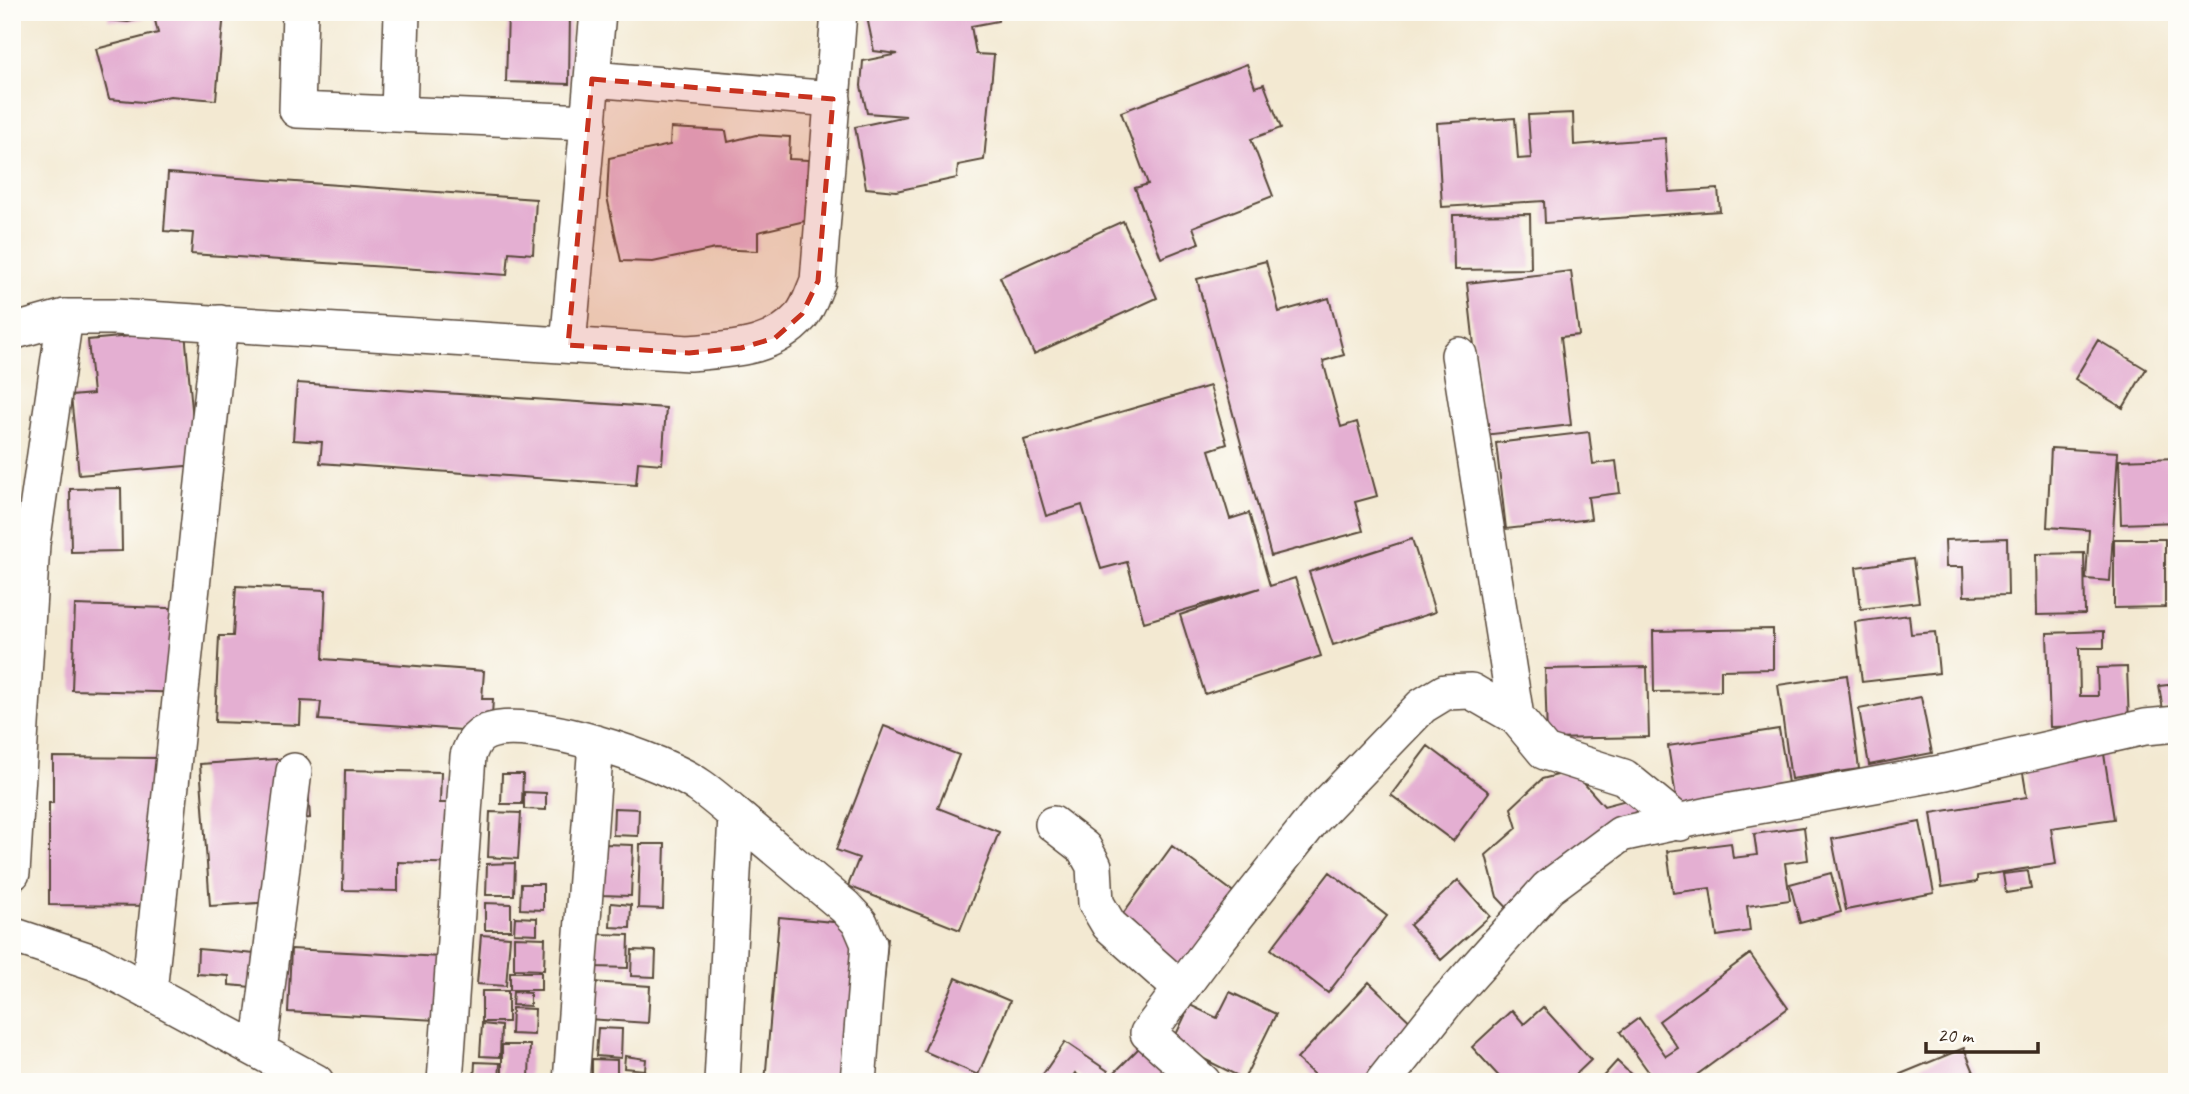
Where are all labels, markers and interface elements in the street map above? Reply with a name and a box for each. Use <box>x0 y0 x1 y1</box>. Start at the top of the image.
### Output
scale bar <box>1926 1010 2038 1054</box>
text: 20 m <box>1937 1022 1975 1048</box>

